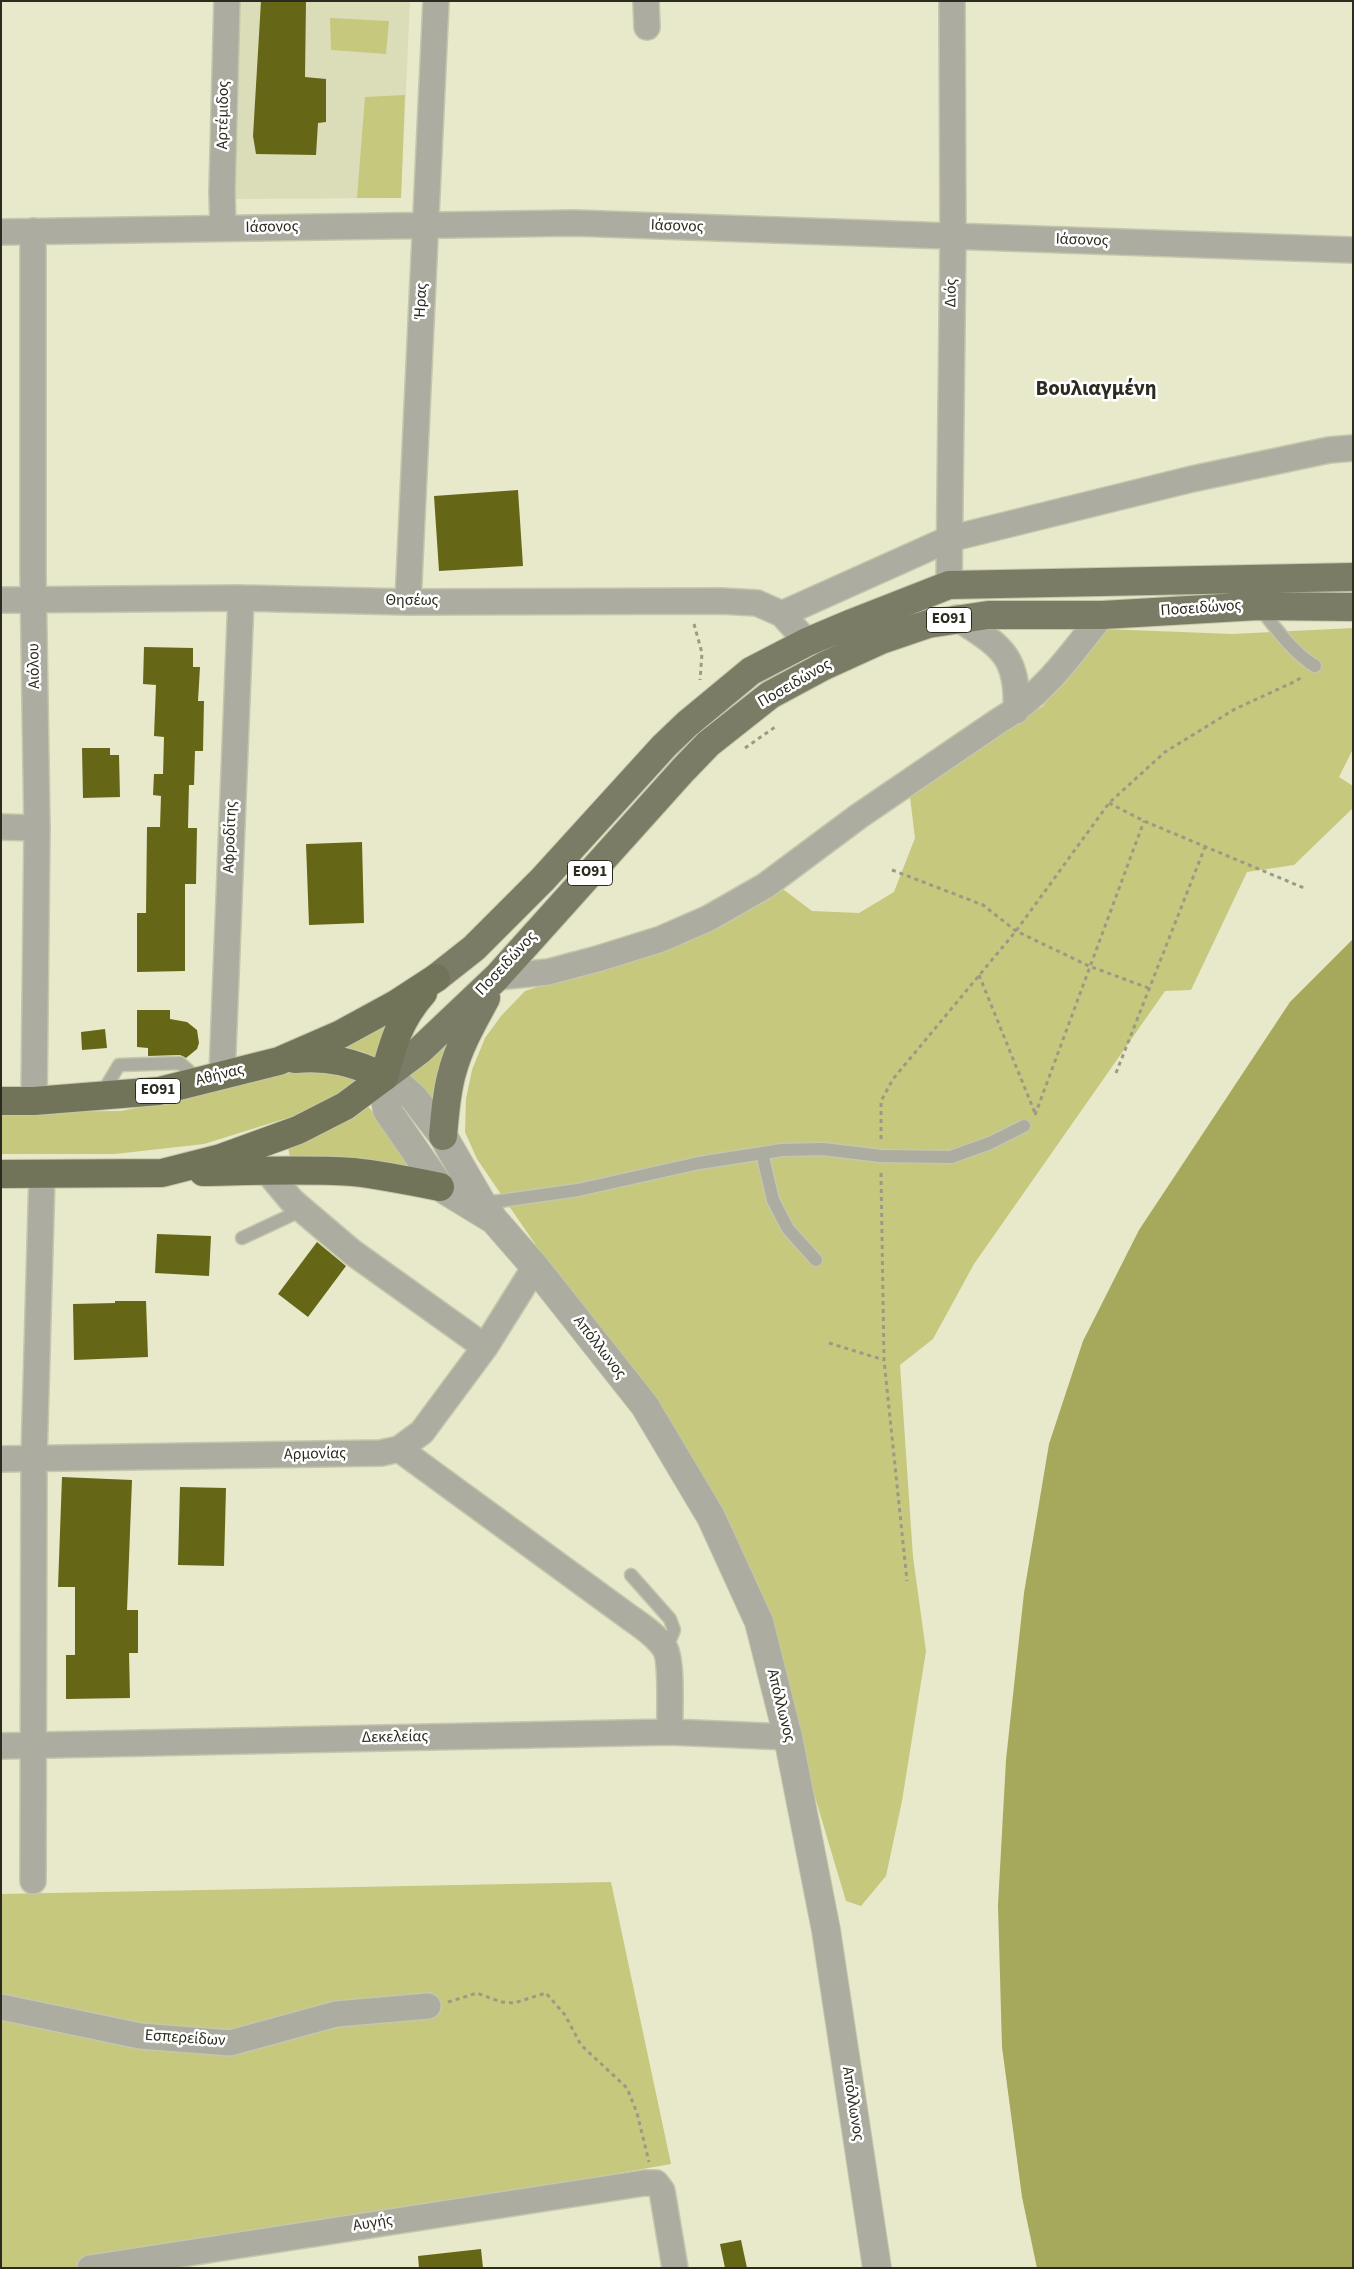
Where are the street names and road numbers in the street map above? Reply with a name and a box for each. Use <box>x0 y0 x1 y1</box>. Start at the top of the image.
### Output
street label: Αρτέμιδος <box>214 80 234 150</box>
street label: Ιάσονος <box>650 216 704 238</box>
street label: Ιάσονος <box>245 218 299 238</box>
street label: Ιάσονος <box>1055 230 1109 252</box>
street label: Διός <box>942 278 962 308</box>
street label: Ήρας <box>411 282 433 320</box>
street label: Θησέως <box>385 591 439 611</box>
street label: Ποσειδώνος <box>1160 597 1242 621</box>
road number: ΕΟ91 <box>926 608 972 632</box>
street label: Αιόλου <box>25 643 45 689</box>
street label: Ποσειδώνος <box>755 655 835 713</box>
street label: Αφροδίτης <box>220 801 242 873</box>
road number: ΕΟ91 <box>568 860 612 886</box>
street label: Ποσειδώνος <box>472 928 542 1000</box>
street label: Αθήνας <box>194 1061 246 1091</box>
road number: ΕΟ91 <box>136 1078 180 1104</box>
street label: Απόλλωνος <box>568 1313 630 1383</box>
street label: Αρμονίας <box>284 1445 346 1465</box>
street label: Απόλλωνος <box>762 1667 798 1745</box>
street label: Δεκελείας <box>362 1728 428 1748</box>
street label: Εσπερείδων <box>144 2027 226 2051</box>
street label: Απόλλωνος <box>837 2065 867 2143</box>
street label: Αυγής <box>352 2211 394 2237</box>

